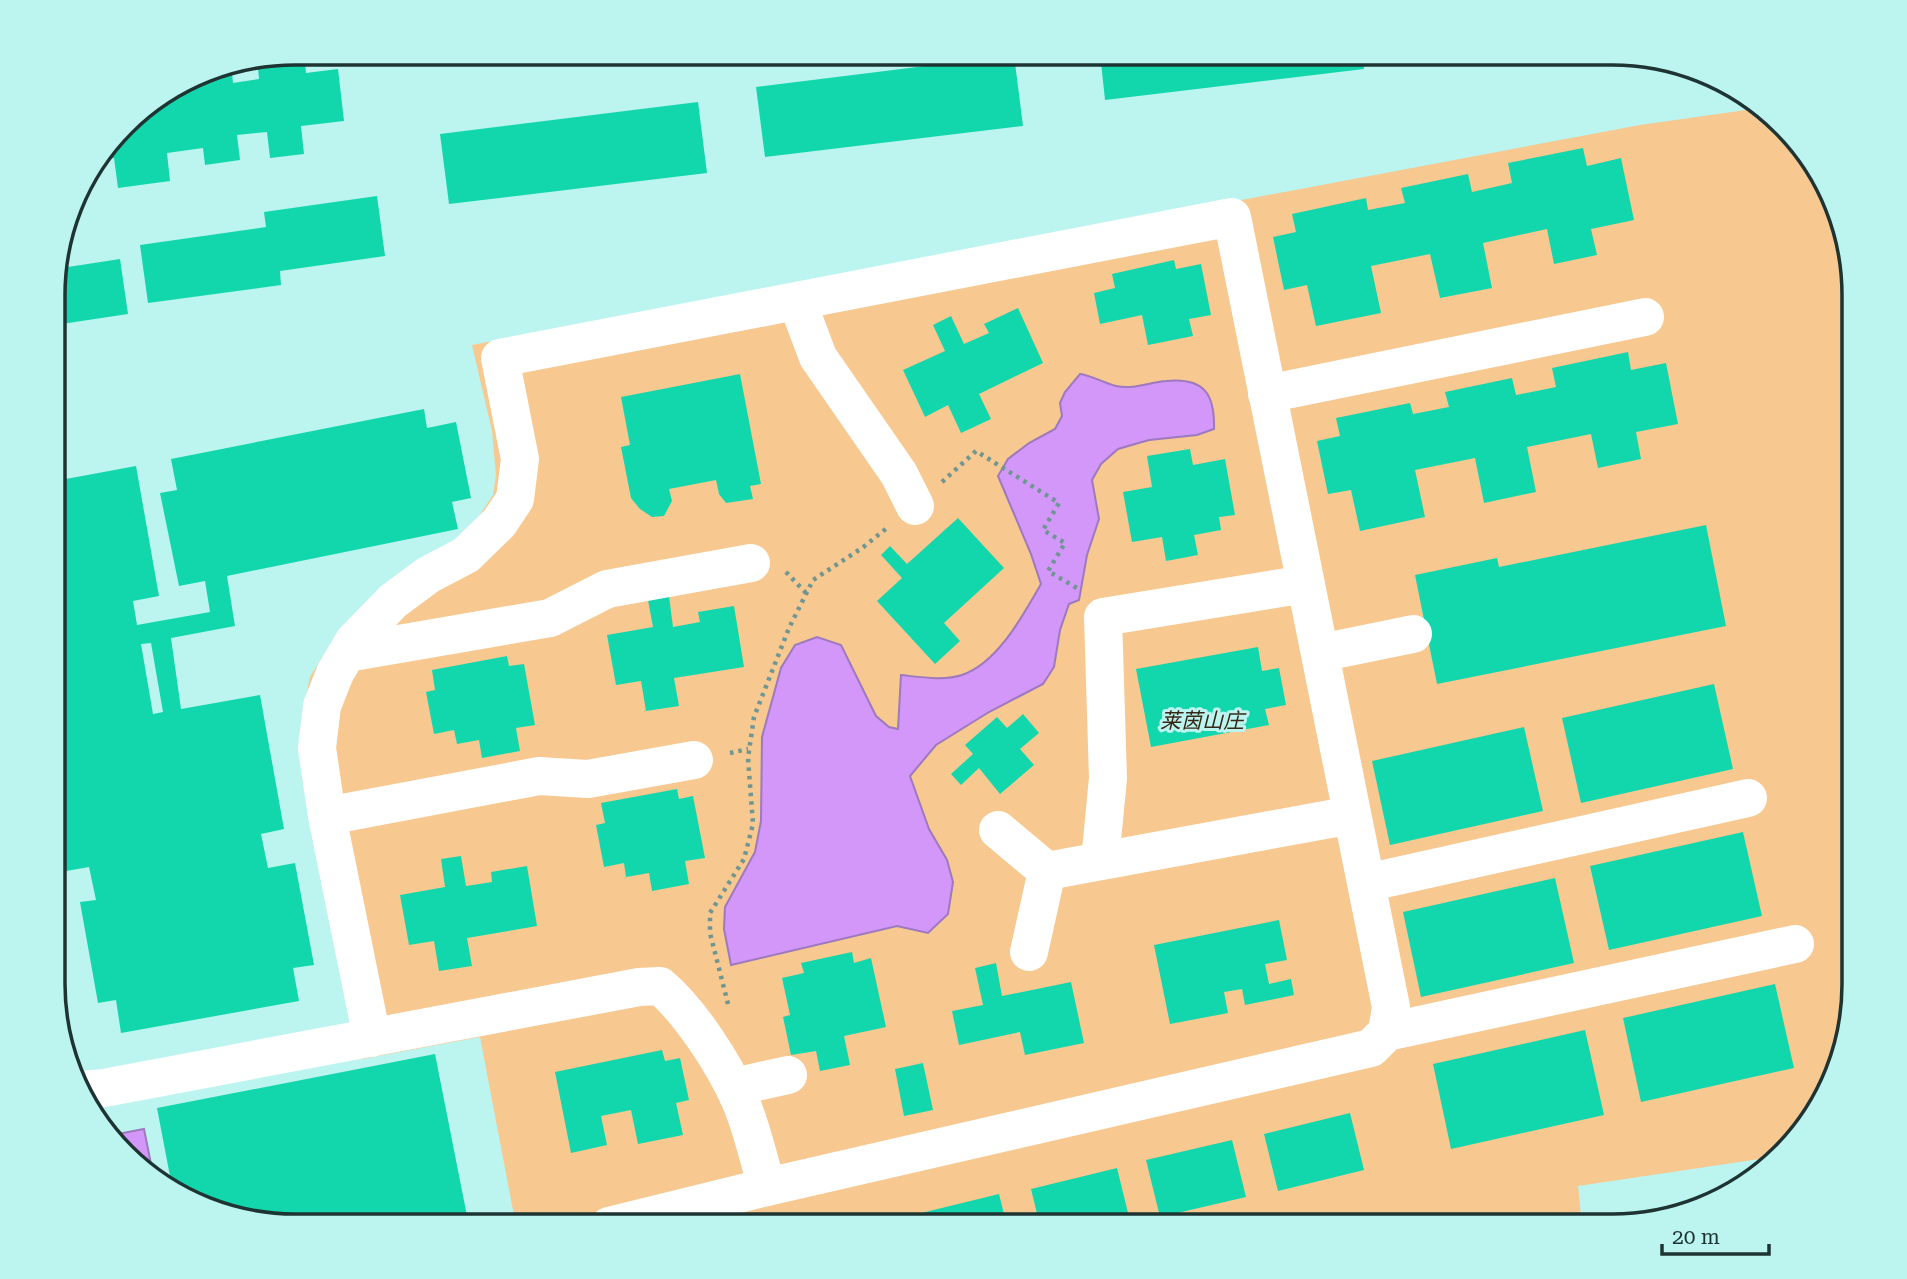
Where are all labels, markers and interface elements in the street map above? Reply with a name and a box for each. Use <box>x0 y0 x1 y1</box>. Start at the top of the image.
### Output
park label: 莱茵山庄 <box>1160 709 1247 733</box>
scale bar <box>1662 1212 1769 1256</box>
text: 20 m <box>1672 1225 1720 1249</box>

